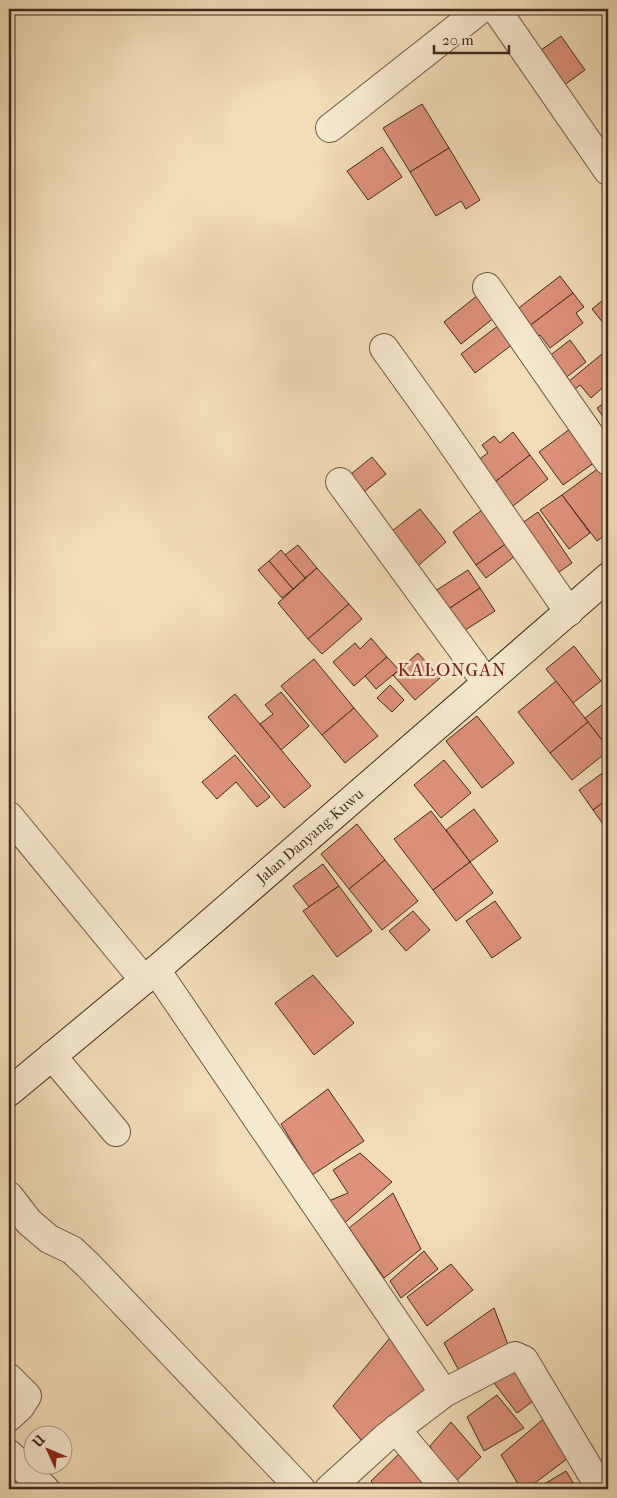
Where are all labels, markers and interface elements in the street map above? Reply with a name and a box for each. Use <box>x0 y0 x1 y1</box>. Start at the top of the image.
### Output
scale bar <box>434 22 510 54</box>
text: 20 m <box>442 31 474 49</box>
district label: KALONGAN <box>397 660 507 681</box>
street label: Jalan Danyang-Kuwu <box>252 784 368 888</box>
north arrow <box>22 1426 72 1476</box>
text: U <box>28 1431 49 1452</box>

